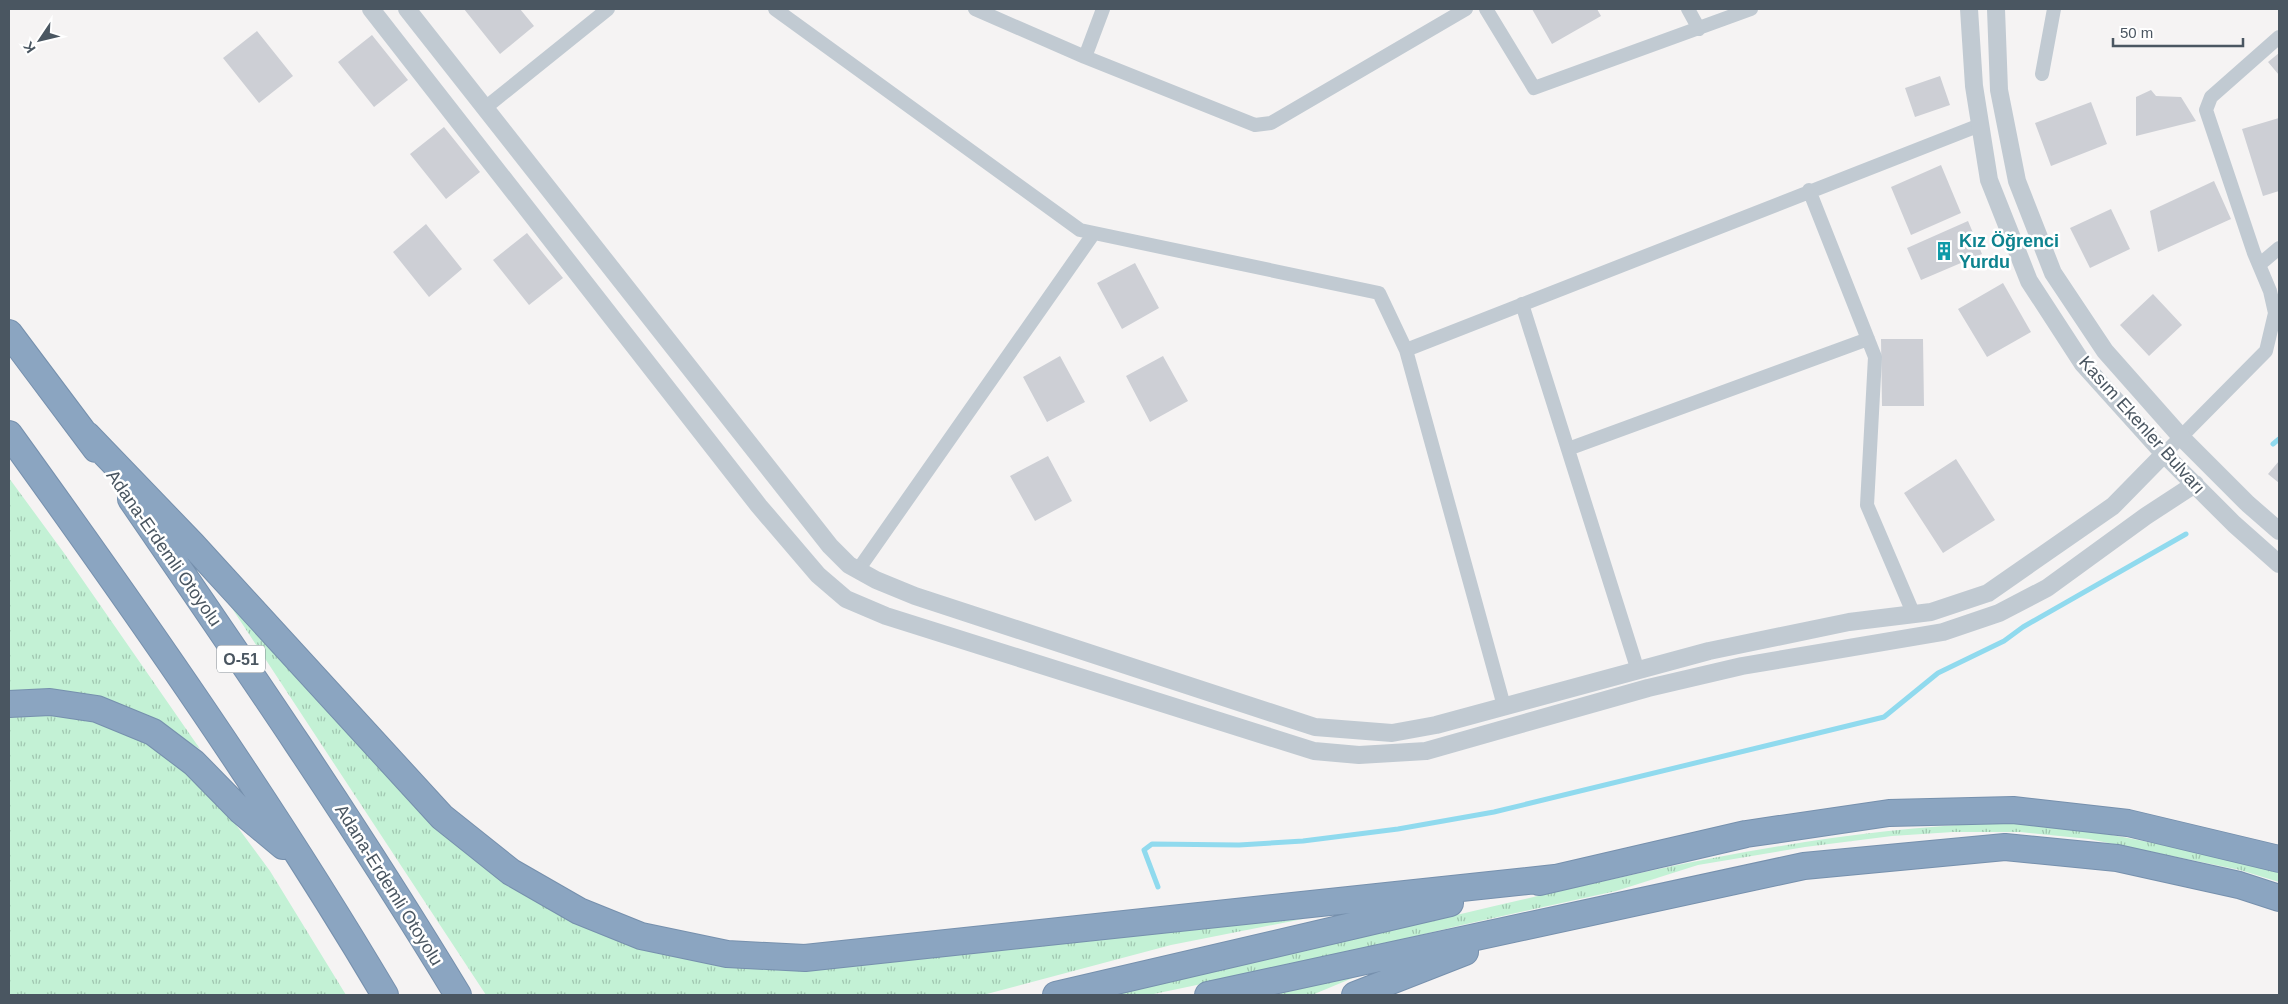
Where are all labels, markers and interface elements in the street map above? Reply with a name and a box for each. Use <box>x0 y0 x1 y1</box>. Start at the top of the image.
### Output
north arrow <box>15 15 65 65</box>
scale bar <box>2113 15 2243 47</box>
text: 50 m <box>2120 24 2153 41</box>
text: K <box>20 39 39 56</box>
place label: Kız Öğrenci Yurdu <box>1959 231 2059 272</box>
building icon: Kız Öğrenci Yurdu <box>1933 240 1955 262</box>
street label: Kasım Ekenler Bulvarı <box>2075 352 2209 498</box>
street label: Adana-Erdemli Otoyolu <box>102 466 226 630</box>
road number: O-51 <box>217 646 265 672</box>
street label: Adana-Erdemli Otoyolu <box>331 801 447 969</box>

